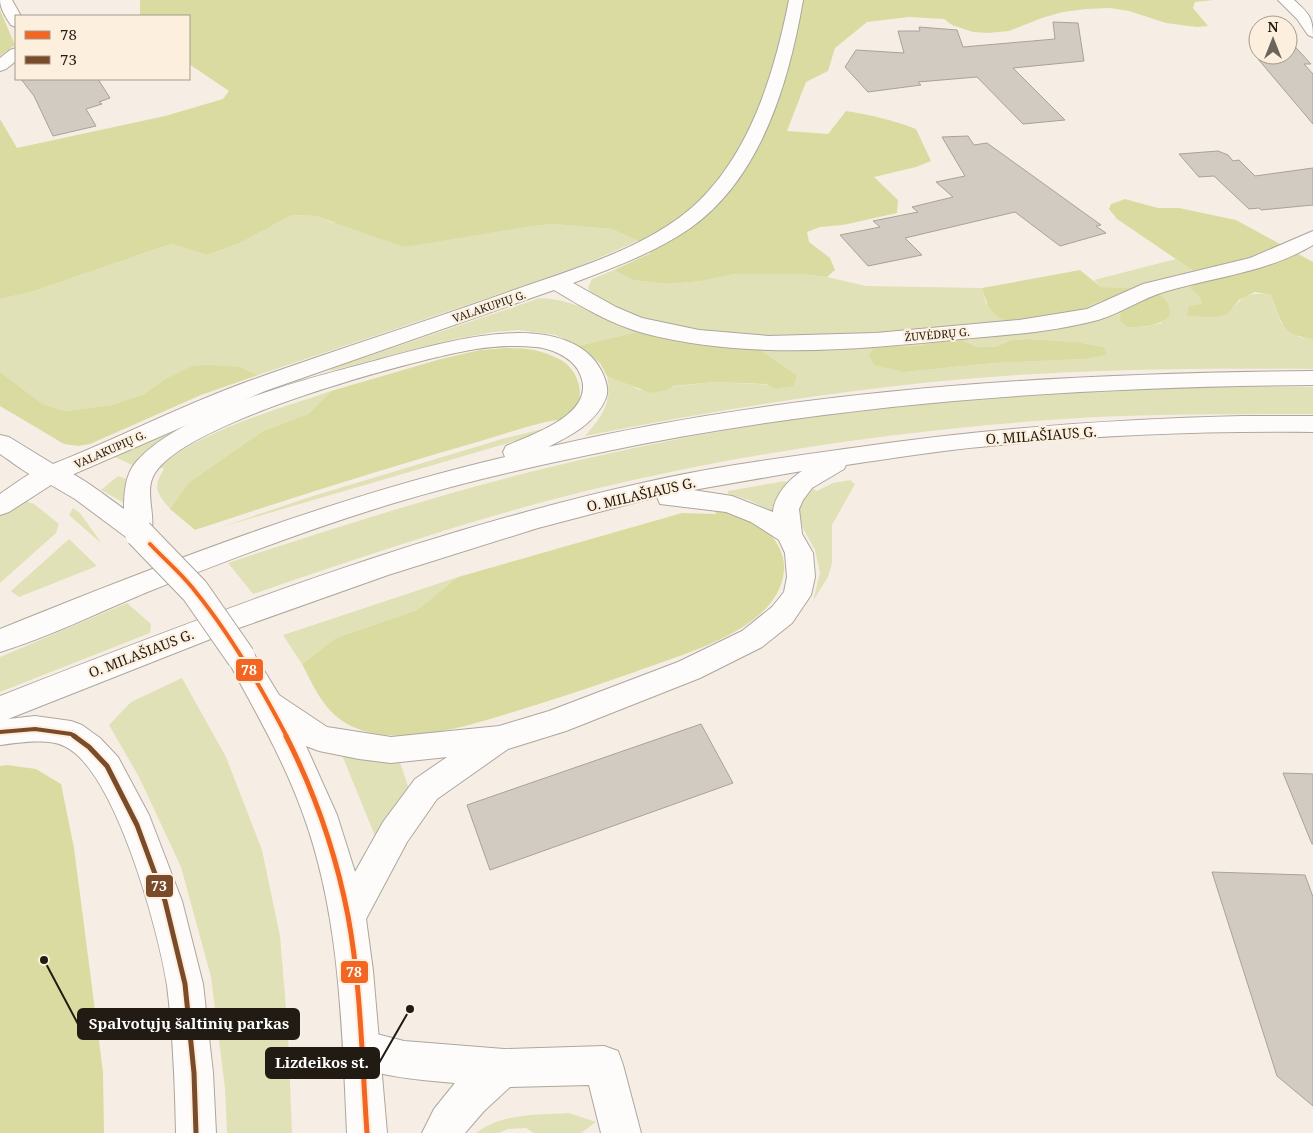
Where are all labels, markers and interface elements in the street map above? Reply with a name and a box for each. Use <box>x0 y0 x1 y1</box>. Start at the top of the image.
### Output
legend <box>15 15 190 80</box>
north arrow <box>1248 15 1298 65</box>
text: N <box>1267 17 1279 36</box>
text: 78 <box>60 24 77 44</box>
text: 73 <box>60 49 77 69</box>
street label: VALAKUPIŲ G. <box>450 286 528 326</box>
street label: ŽUVĖDRŲ G. <box>904 324 970 344</box>
street label: O. MILAŠIAUS G. <box>985 422 1097 448</box>
street label: VALAKUPIŲ G. <box>72 426 148 471</box>
street label: O. MILAŠIAUS G. <box>585 472 697 516</box>
street label: O. MILAŠIAUS G. <box>86 624 196 682</box>
line badge: 78 <box>235 658 264 682</box>
text: 78 <box>241 660 257 679</box>
line badge: 73 <box>145 874 174 898</box>
text: 73 <box>151 876 167 895</box>
line badge: 78 <box>340 960 369 984</box>
text: 78 <box>346 962 362 981</box>
callout: Spalvotųjų šaltinių parkas <box>78 1009 299 1039</box>
text: Spalvotųjų šaltinių parkas <box>89 1013 289 1033</box>
callout: Lizdeikos st. <box>266 1048 379 1078</box>
text: Lizdeikos st. <box>275 1052 369 1072</box>

